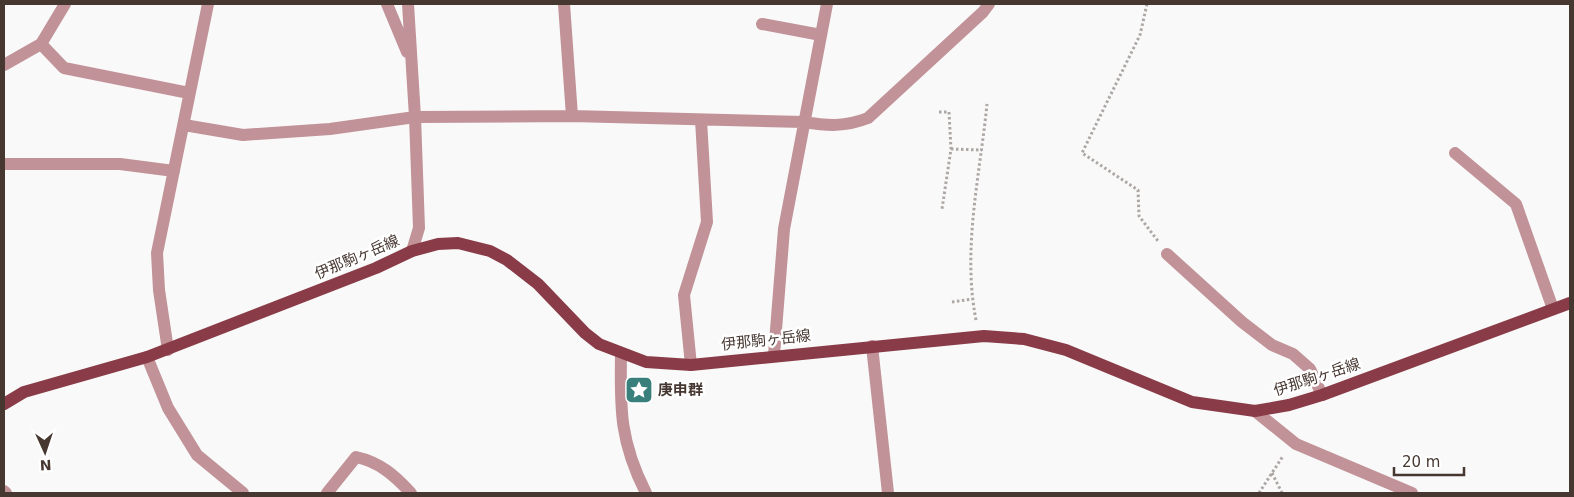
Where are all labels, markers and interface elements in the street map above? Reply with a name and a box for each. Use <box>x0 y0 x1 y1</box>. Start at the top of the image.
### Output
street label: 伊那駒ヶ岳線 <box>312 231 402 283</box>
street label: 伊那駒ヶ岳線 <box>720 326 812 354</box>
street label: 伊那駒ヶ岳線 <box>1271 355 1363 399</box>
place icon: 庚申群 <box>624 375 654 405</box>
place label: 庚申群 <box>658 381 703 399</box>
north arrow <box>20 427 70 477</box>
scale bar <box>1394 444 1464 476</box>
text: 20 m <box>1402 453 1440 471</box>
text: N <box>39 457 52 473</box>

